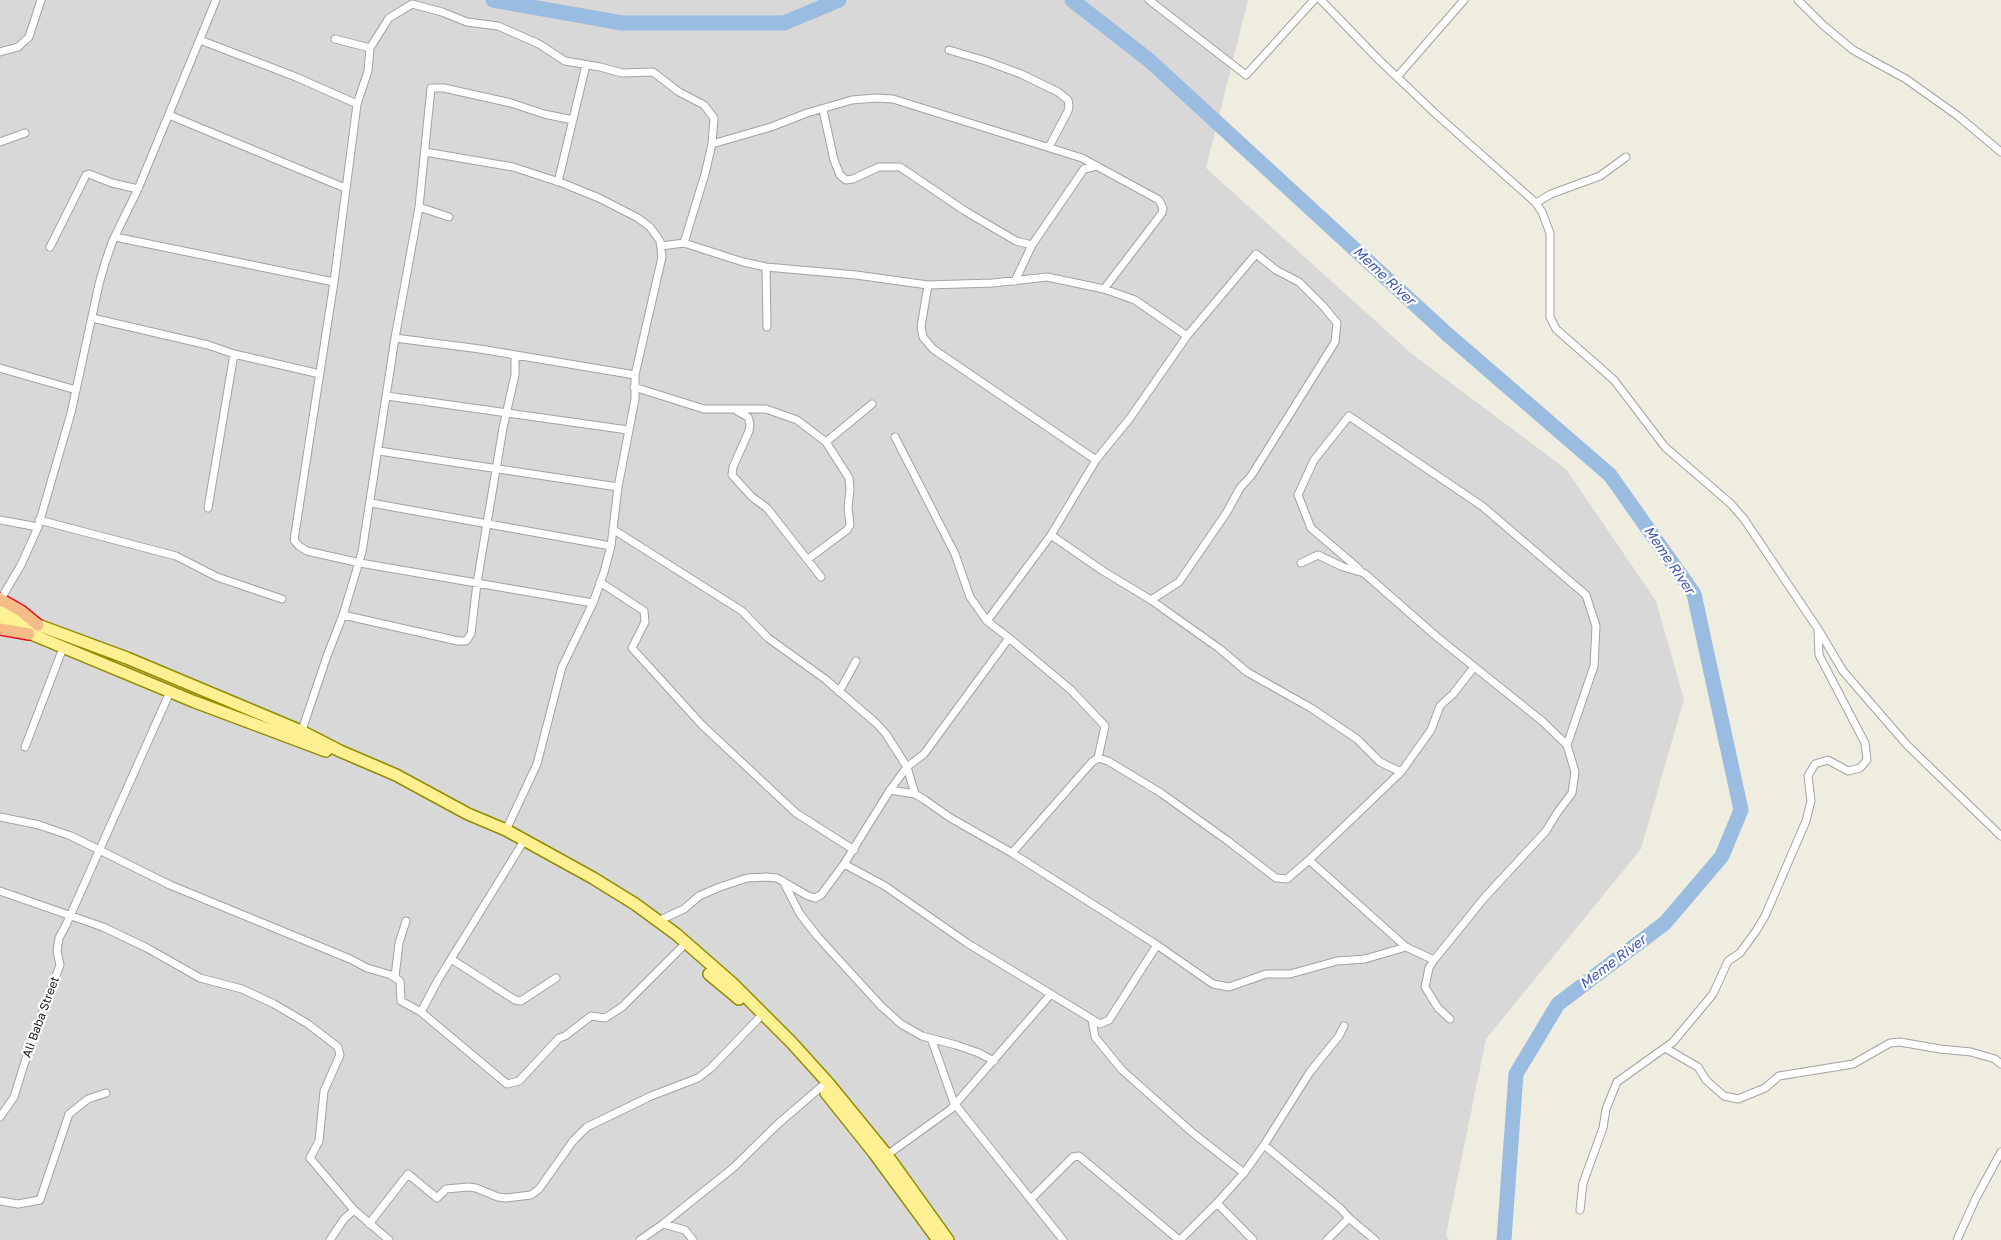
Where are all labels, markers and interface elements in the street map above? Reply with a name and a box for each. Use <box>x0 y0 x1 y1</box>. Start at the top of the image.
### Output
water label: Meme River <box>1350 243 1418 309</box>
water label: Meme River <box>1640 523 1698 597</box>
water label: Meme River <box>1577 932 1649 992</box>
street label: Ali Baba Street <box>20 974 62 1060</box>

